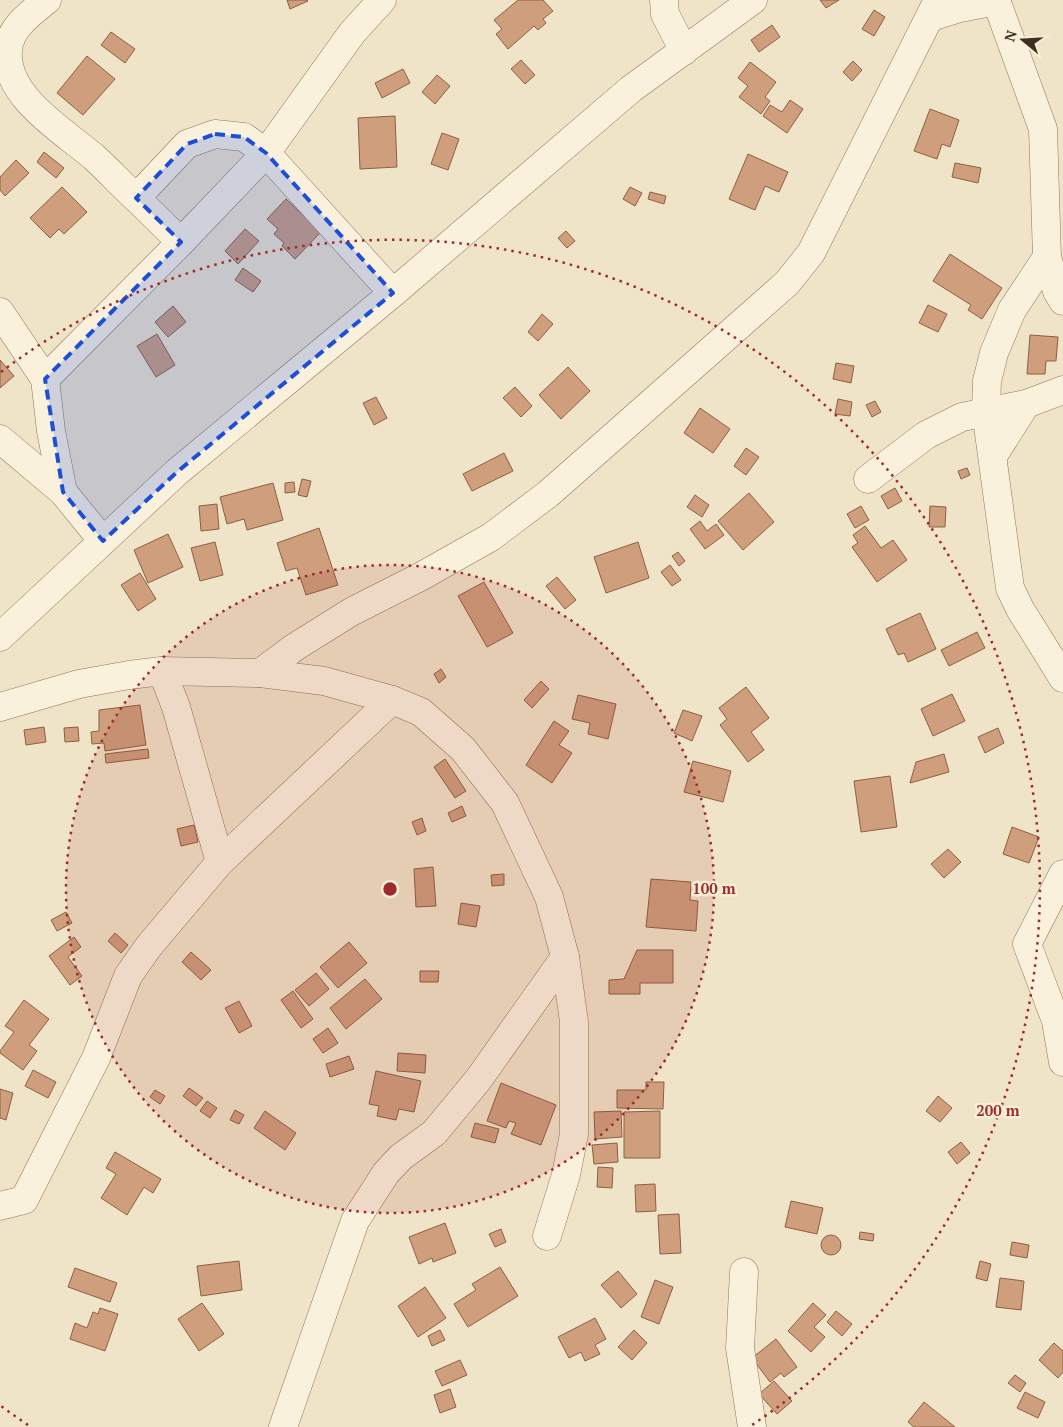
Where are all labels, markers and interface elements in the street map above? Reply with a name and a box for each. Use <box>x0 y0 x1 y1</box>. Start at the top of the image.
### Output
north arrow <box>998 15 1048 65</box>
text: N <box>999 27 1021 44</box>
text: 100 m <box>692 878 736 898</box>
centre of rings <box>381 880 399 898</box>
text: 200 m <box>976 1100 1020 1120</box>

